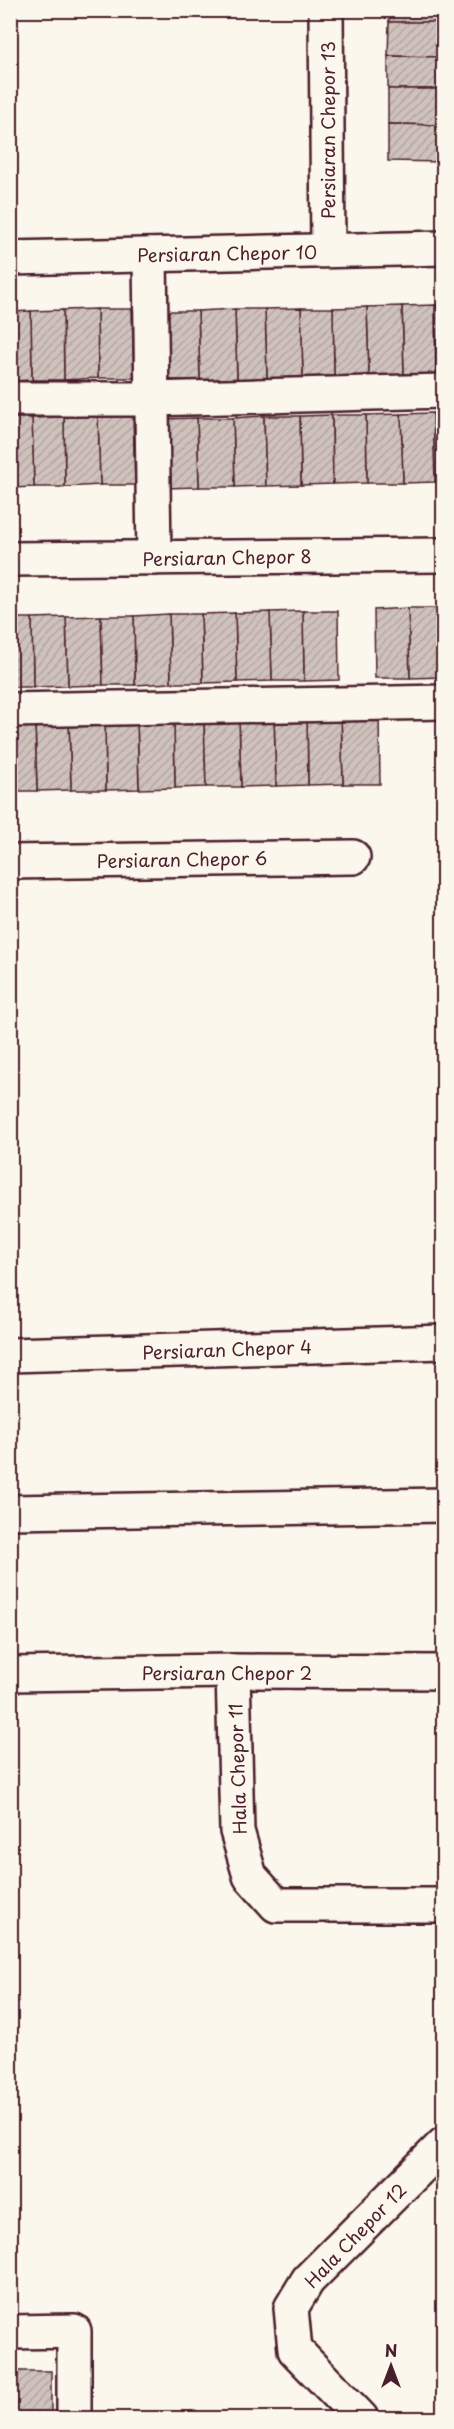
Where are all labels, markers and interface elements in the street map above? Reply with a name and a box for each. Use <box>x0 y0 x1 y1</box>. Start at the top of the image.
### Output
street label: Persiaran Chepor 13 <box>314 41 341 219</box>
street label: Persiaran Chepor 10 <box>137 238 317 268</box>
street label: Persiaran Chepor 8 <box>142 542 312 572</box>
street label: Persiaran Chepor 6 <box>96 844 268 874</box>
street label: Persiaran Chepor 4 <box>142 1333 312 1365</box>
street label: Persiaran Chepor 2 <box>142 1659 312 1686</box>
street label: Hala Chepor 11 <box>221 1703 253 1835</box>
street label: Hala Chepor 12 <box>298 2176 412 2294</box>
north arrow <box>361 2336 421 2396</box>
text: N <box>385 2338 397 2362</box>

